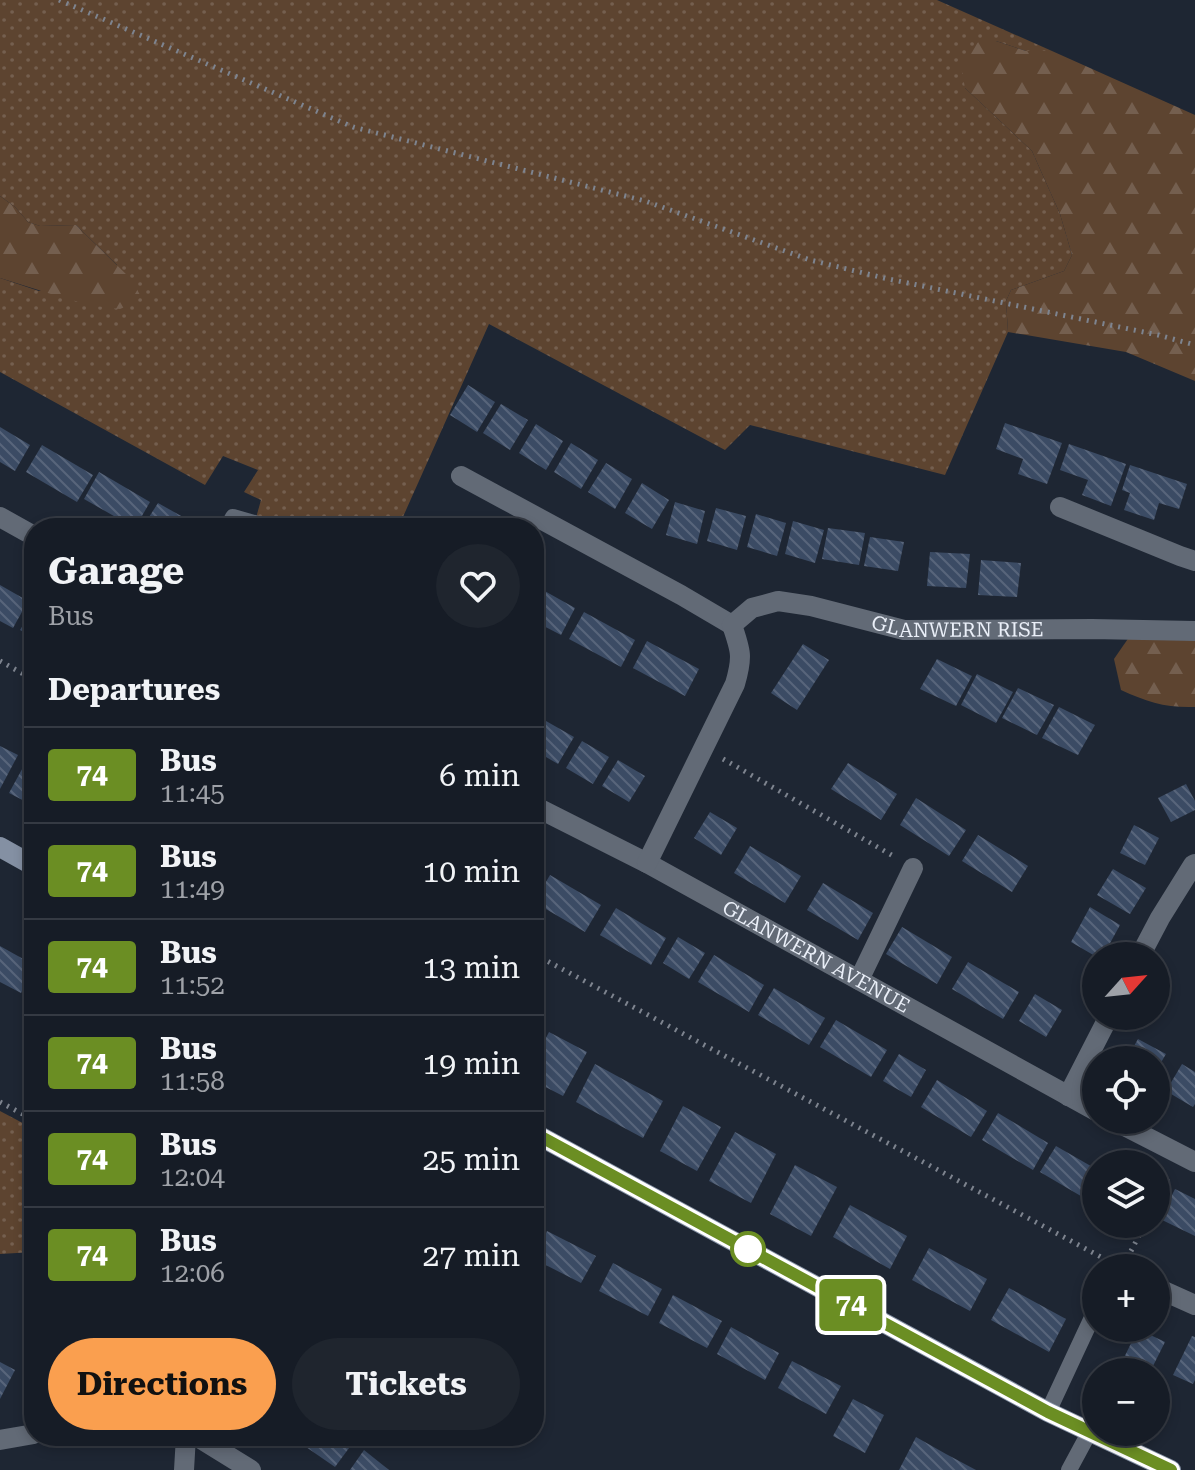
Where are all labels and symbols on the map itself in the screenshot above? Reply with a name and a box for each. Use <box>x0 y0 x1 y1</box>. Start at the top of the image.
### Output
street label: GLANWERN RISE <box>869 610 1044 642</box>
street label: GLANWERN AVENUE <box>718 895 914 1018</box>
north arrow <box>1082 942 1170 1030</box>
unlabelled marker <box>731 1232 765 1266</box>
line badge: 74 <box>815 1279 887 1331</box>

